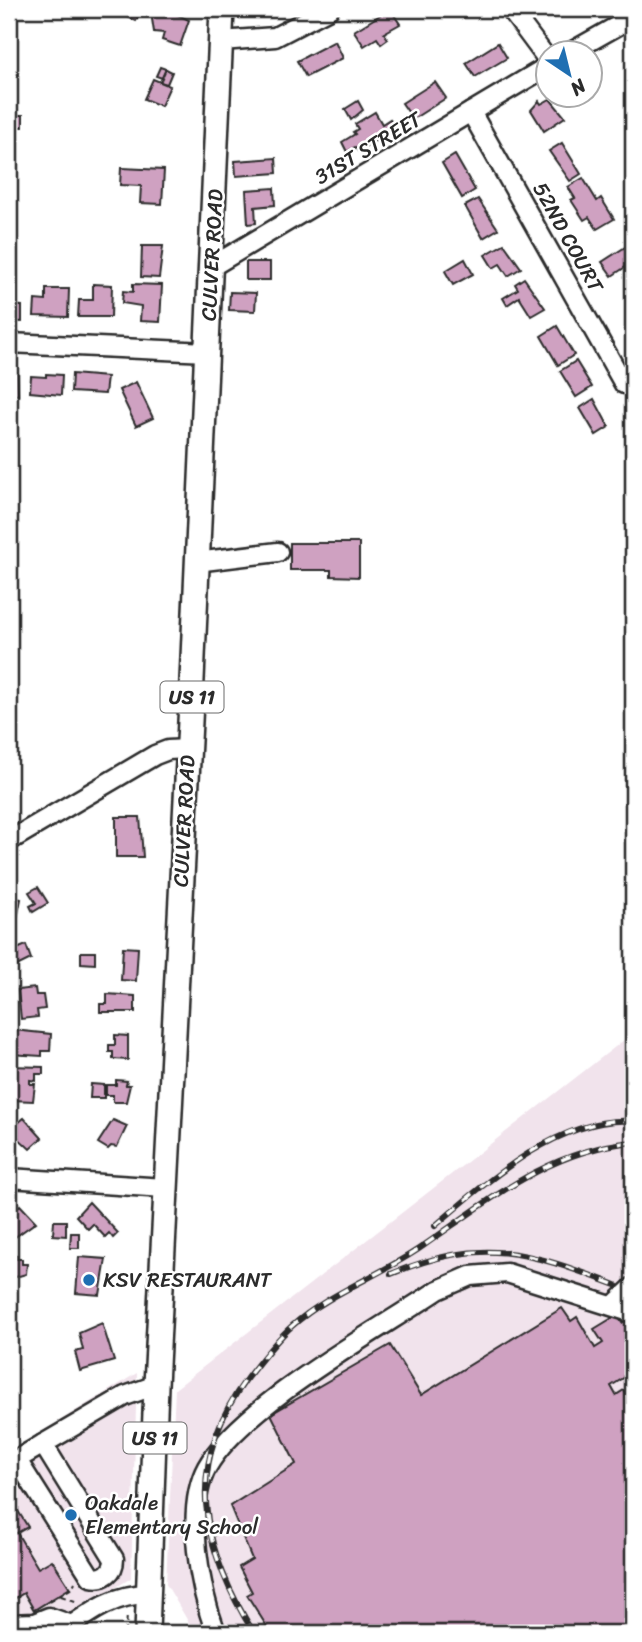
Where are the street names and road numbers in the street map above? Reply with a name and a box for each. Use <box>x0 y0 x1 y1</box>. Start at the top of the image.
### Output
street label: 31ST STREET <box>307 100 430 195</box>
street label: 52ND COURT <box>522 175 615 301</box>
street label: CULVER ROAD <box>190 188 234 322</box>
road number: US 11 <box>160 682 224 712</box>
street label: CULVER ROAD <box>162 754 206 888</box>
road number: US 11 <box>124 1422 186 1454</box>

